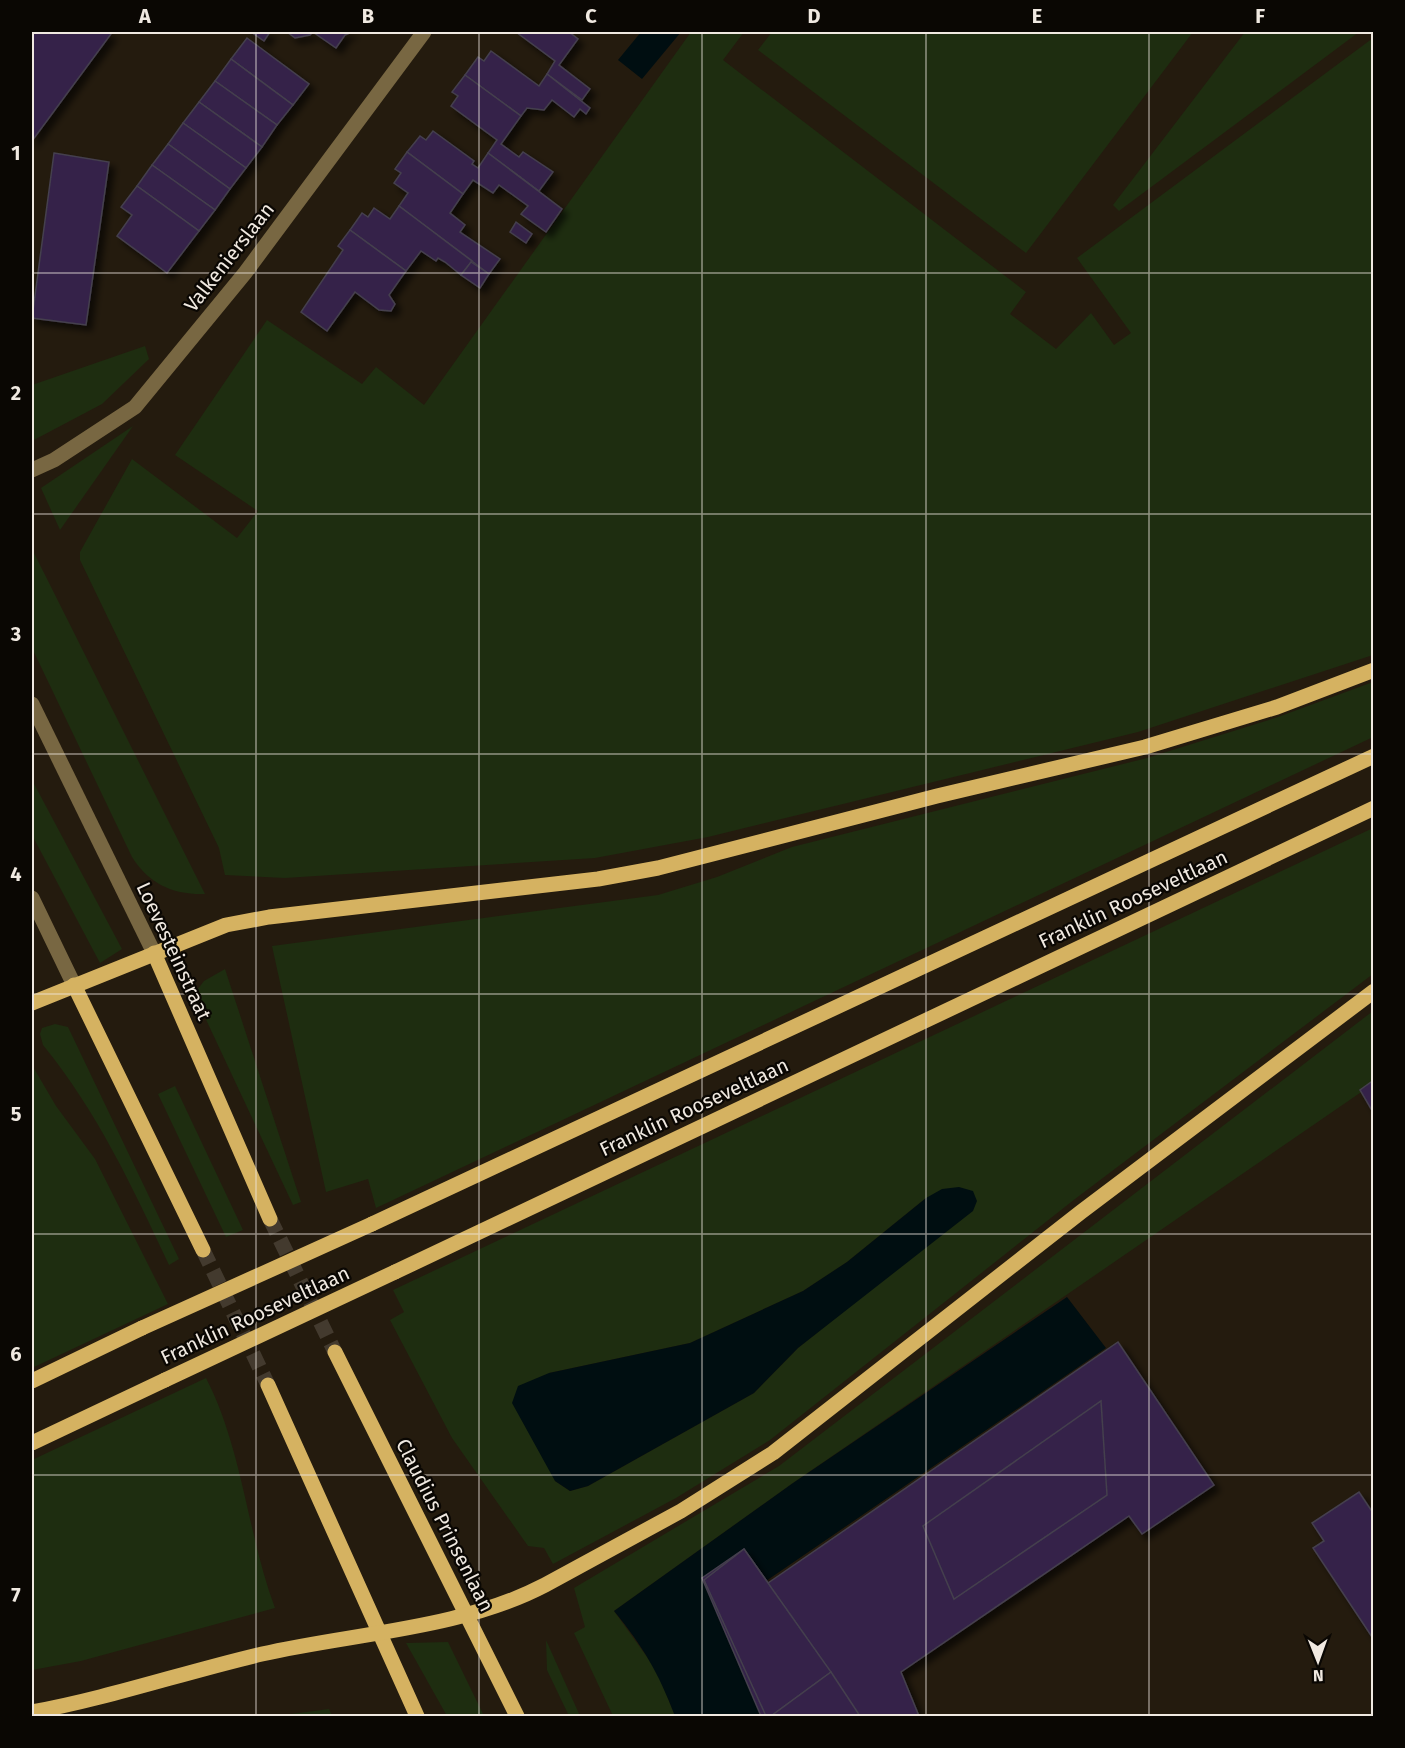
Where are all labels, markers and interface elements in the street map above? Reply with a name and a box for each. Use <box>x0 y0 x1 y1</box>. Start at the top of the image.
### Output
text: A <box>138 4 152 28</box>
text: B <box>362 4 374 28</box>
text: C <box>585 4 597 28</box>
text: D <box>807 4 821 28</box>
text: E <box>1032 4 1042 28</box>
text: F <box>1255 4 1265 28</box>
text: 1 <box>11 141 21 165</box>
street label: Valkenierslaan <box>179 198 279 316</box>
text: 2 <box>11 381 21 405</box>
text: 3 <box>10 622 21 646</box>
street label: Franklin Rooseveltlaan <box>1035 845 1231 953</box>
text: 4 <box>10 862 22 886</box>
street label: Loevesteinstraat <box>132 878 217 1025</box>
street label: Franklin Rooseveltlaan <box>596 1053 792 1161</box>
text: 5 <box>11 1102 22 1126</box>
street label: Franklin Rooseveltlaan <box>157 1261 353 1369</box>
text: 6 <box>10 1342 22 1366</box>
street label: Claudius Prinsenlaan <box>391 1435 499 1615</box>
text: 7 <box>11 1583 21 1607</box>
north arrow <box>1288 1631 1348 1691</box>
text: N <box>1313 1666 1324 1685</box>

